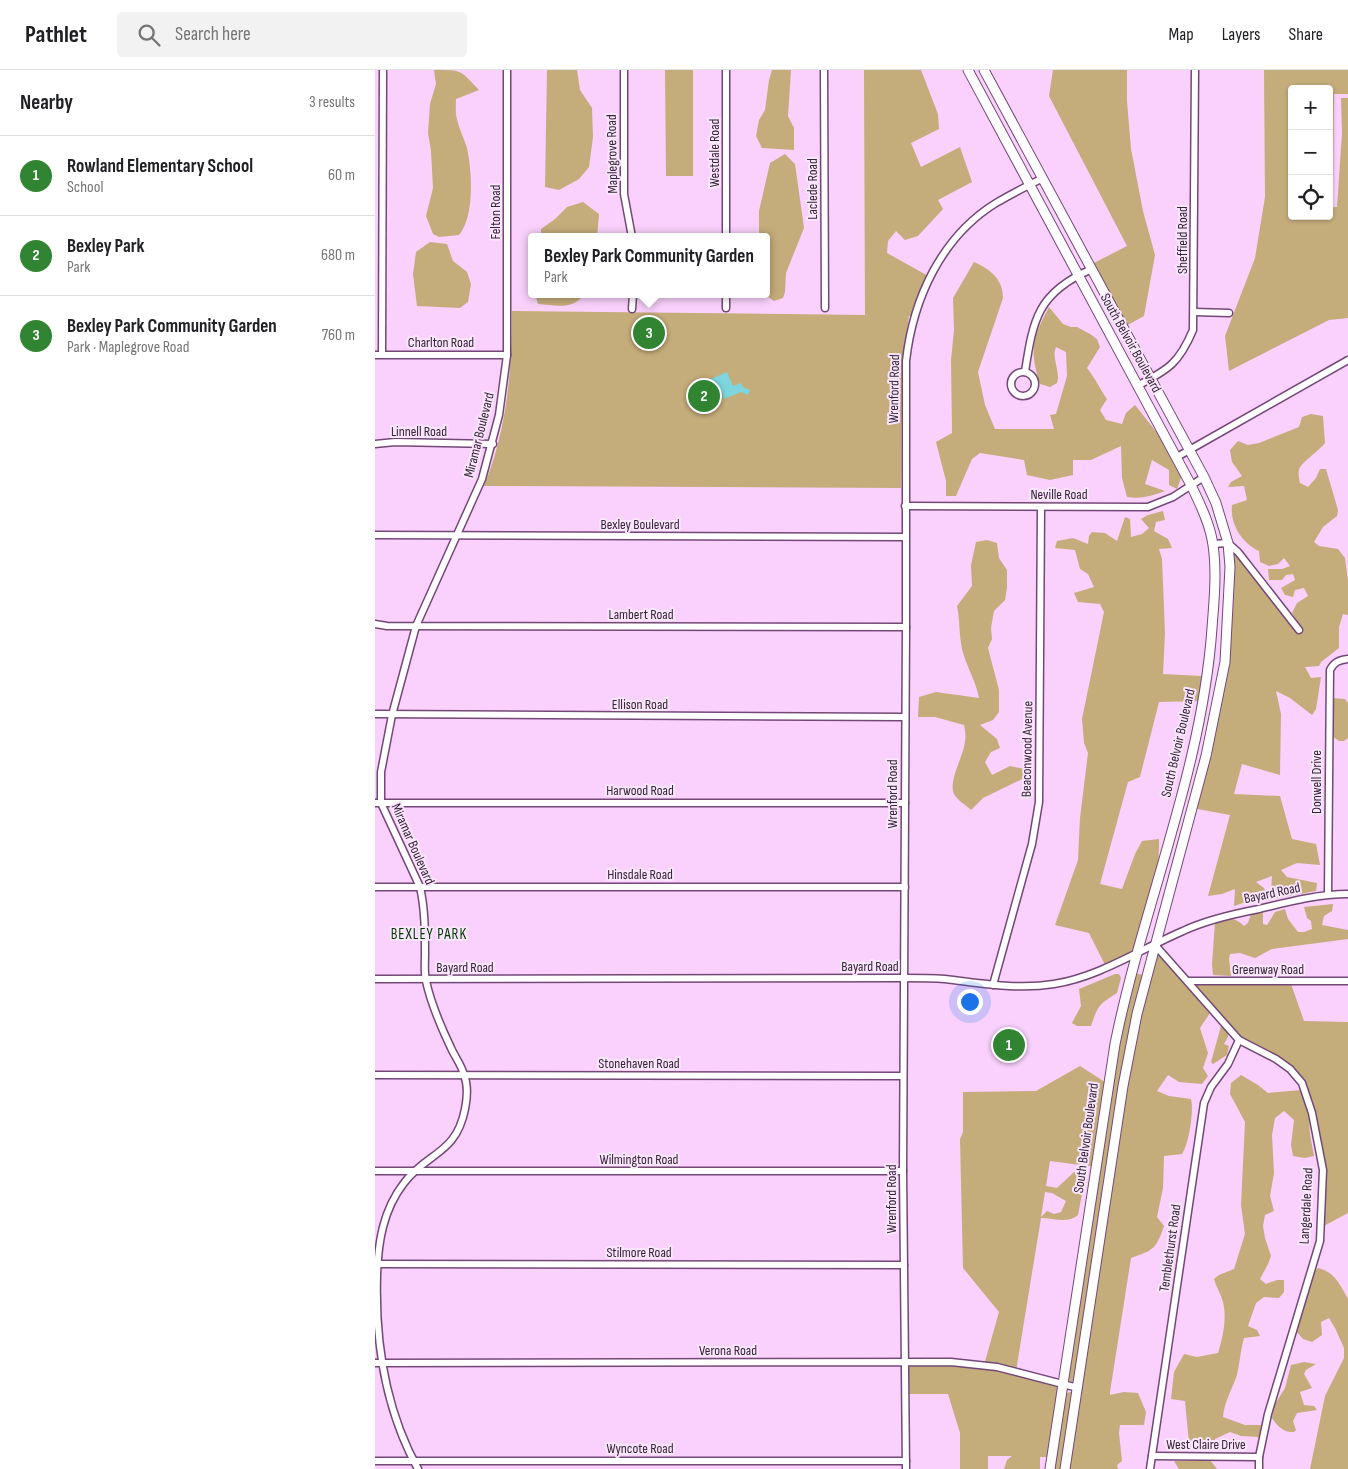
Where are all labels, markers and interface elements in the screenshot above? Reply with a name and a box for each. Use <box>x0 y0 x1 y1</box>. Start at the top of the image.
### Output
search box <box>117 12 467 57</box>
text: Pathlet <box>25 20 87 49</box>
icon: search <box>135 21 163 49</box>
text: Search here <box>175 23 251 46</box>
text: Map <box>1169 24 1194 45</box>
text: Layers <box>1222 24 1261 45</box>
text: Share <box>1289 24 1323 45</box>
map controls <box>1288 85 1333 220</box>
button: + <box>1288 85 1333 130</box>
text: Nearby <box>20 90 73 115</box>
text: 3 results <box>309 93 355 112</box>
street label: Maplegrove Road <box>603 114 621 194</box>
street label: Westdale Road <box>706 118 723 187</box>
button: − <box>1288 130 1333 175</box>
text: Rowland Elementary School <box>67 155 253 178</box>
street label: Laclede Road <box>804 158 821 220</box>
text: 1 <box>33 166 39 185</box>
text: 60 m <box>328 166 355 185</box>
button: locate <box>1288 175 1333 220</box>
text: School <box>67 178 103 197</box>
street label: Felton Road <box>487 184 504 239</box>
street label: Sheffield Road <box>1174 206 1191 274</box>
popup <box>528 233 770 298</box>
text: Bexley Park <box>67 235 145 258</box>
text: Bexley Park Community Garden <box>544 245 754 268</box>
text: 2 <box>32 246 40 265</box>
text: 680 m <box>321 246 355 265</box>
text: Park <box>67 258 90 277</box>
text: Park <box>544 268 568 287</box>
street label: South Belvoir Boulevard <box>1097 290 1165 396</box>
pin: 3 <box>633 314 665 352</box>
text: Bexley Park Community Garden <box>67 315 277 338</box>
text: 3 <box>32 326 40 345</box>
text: 760 m <box>322 326 355 345</box>
street label: Charlton Road <box>408 334 474 351</box>
text: Park · Maplegrove Road <box>67 338 189 357</box>
street label: Wrenford Road <box>885 354 903 424</box>
pin: 2 <box>688 377 720 415</box>
street label: Miramar Boulevard <box>460 391 498 479</box>
street label: Linnell Road <box>391 423 447 440</box>
street label: Neville Road <box>1030 486 1088 503</box>
street label: Bexley Boulevard <box>600 516 680 533</box>
street label: Lambert Road <box>608 606 674 623</box>
street label: South Belvoir Boulevard <box>1157 687 1199 799</box>
street label: Ellison Road <box>612 696 668 713</box>
street label: Beaconwood Avenue <box>1018 701 1036 797</box>
street label: Donwell Drive <box>1308 750 1325 814</box>
street label: Wrenford Road <box>884 759 901 829</box>
street label: Harwood Road <box>606 782 674 799</box>
street label: Miramar Boulevard <box>388 801 439 887</box>
street label: Hinsdale Road <box>607 866 673 883</box>
street label: Bayard Road <box>1242 879 1302 907</box>
district label: BEXLEY PARK <box>391 925 467 944</box>
street label: Bayard Road <box>841 958 899 975</box>
street label: Bayard Road <box>436 959 494 976</box>
street label: Greenway Road <box>1232 961 1304 978</box>
your location <box>957 989 983 1015</box>
pin: 1 <box>993 1026 1025 1064</box>
street label: Stonehaven Road <box>598 1055 680 1072</box>
street label: South Belvoir Boulevard <box>1070 1082 1102 1194</box>
street label: Wilmington Road <box>600 1151 679 1168</box>
street label: Wrenford Road <box>883 1164 900 1234</box>
street label: Langerdale Road <box>1296 1167 1316 1245</box>
street label: Temblethurst Road <box>1155 1203 1185 1293</box>
street label: Stilmore Road <box>606 1244 672 1261</box>
street label: Verona Road <box>699 1342 757 1359</box>
street label: West Claire Drive <box>1166 1436 1246 1453</box>
street label: Wyncote Road <box>606 1440 674 1457</box>

